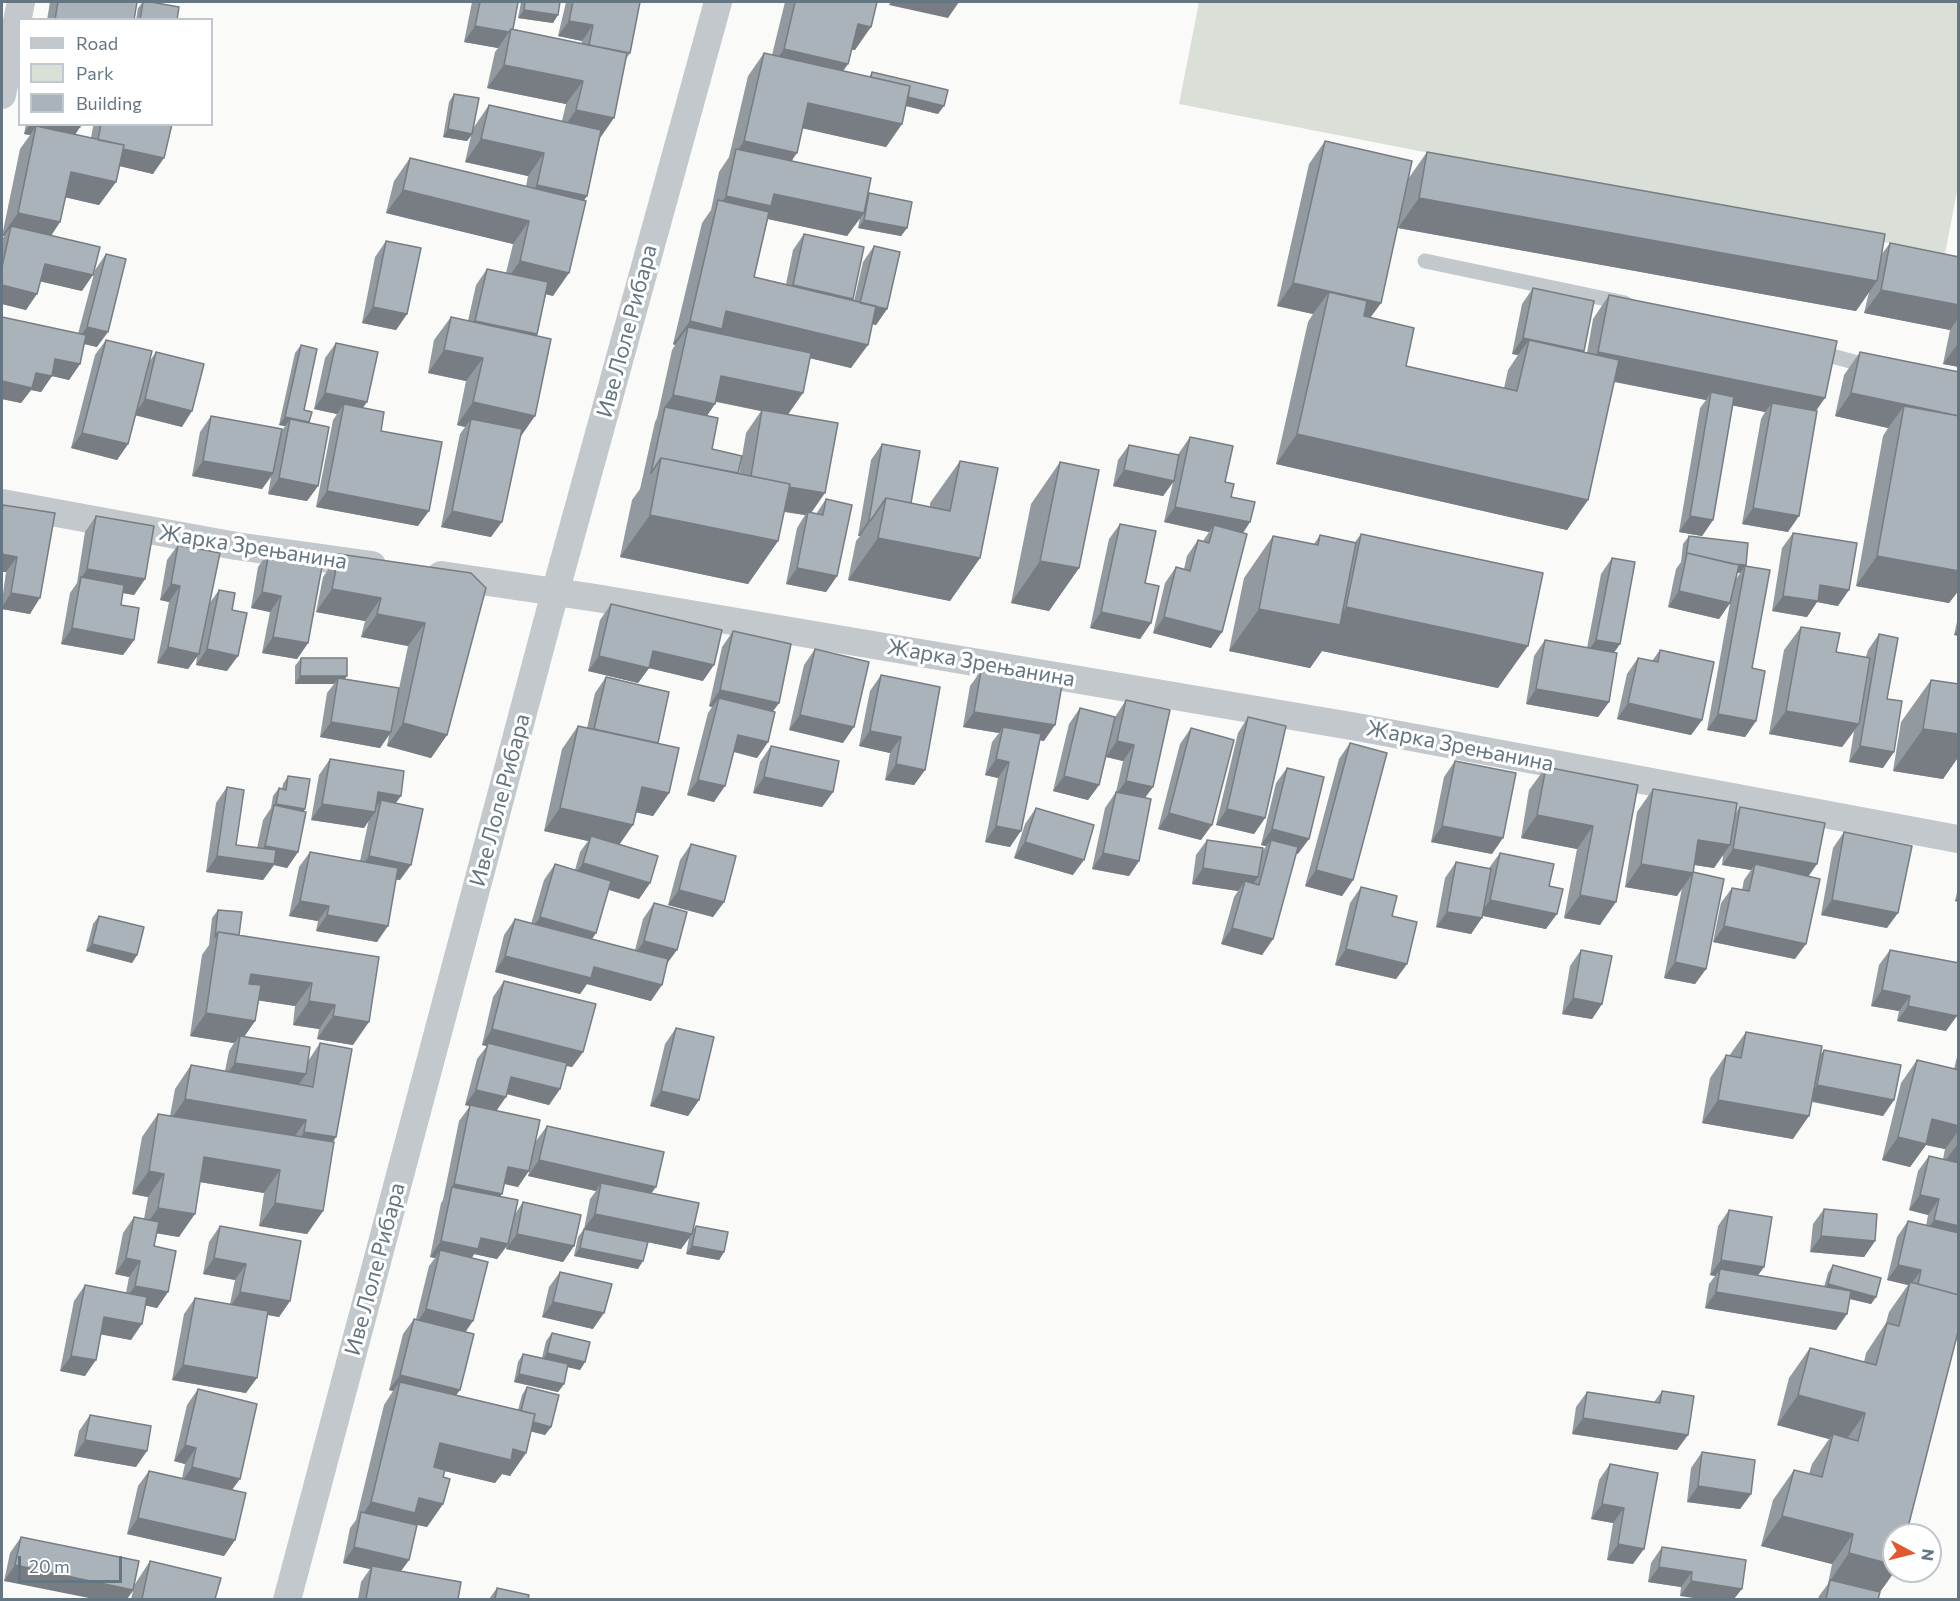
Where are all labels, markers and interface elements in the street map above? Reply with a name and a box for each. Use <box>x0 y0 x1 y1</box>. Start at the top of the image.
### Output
legend <box>18 18 213 126</box>
text: Road <box>76 32 118 54</box>
text: Park <box>76 62 114 84</box>
text: Building <box>76 92 142 114</box>
street label: Иве Лоле Рибара <box>591 242 663 420</box>
street label: Жарка Зрењанина <box>157 519 349 575</box>
street label: Жарка Зрењанина <box>885 633 1077 693</box>
street label: Иве Лоле Рибара <box>464 711 536 889</box>
street label: Жарка Зрењанина <box>1364 715 1556 777</box>
street label: Иве Лоле Рибара <box>339 1180 411 1358</box>
north arrow <box>1882 1523 1942 1583</box>
scale bar <box>21 1544 124 1582</box>
text: N <box>1918 1548 1939 1562</box>
text: 20 m <box>29 1555 70 1577</box>

